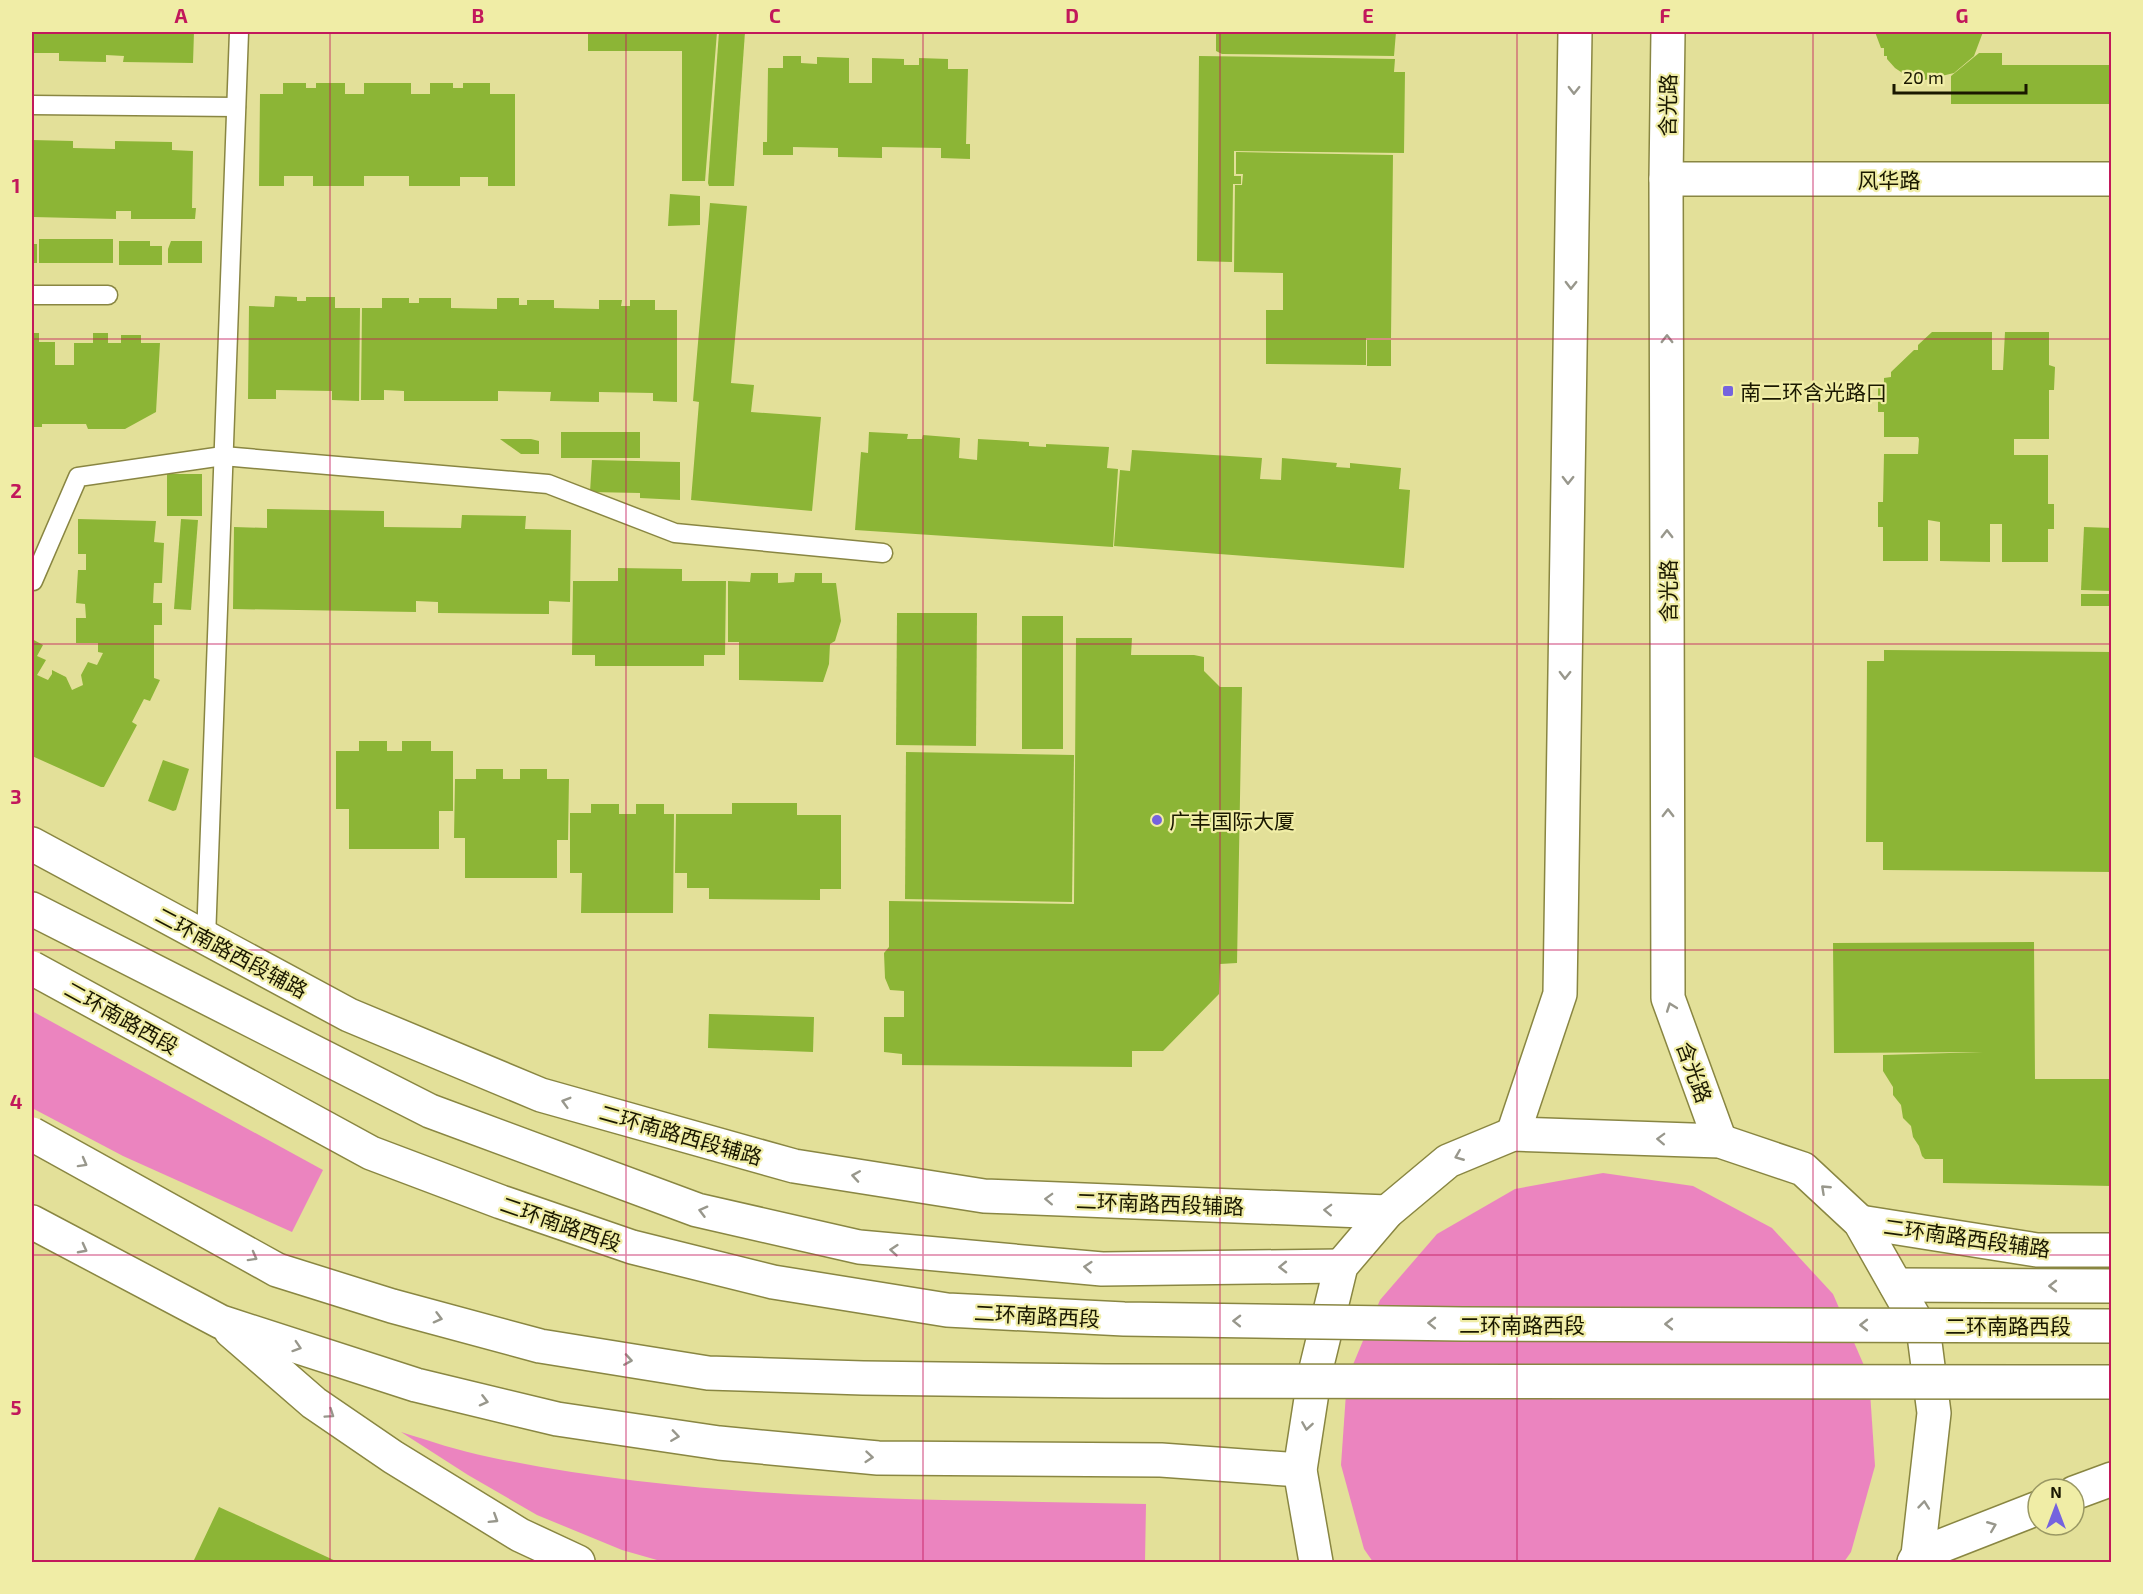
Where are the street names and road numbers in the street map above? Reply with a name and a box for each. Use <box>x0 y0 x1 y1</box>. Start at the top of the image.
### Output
street label: 含光路 <box>1654 73 1680 137</box>
street label: 风华路 <box>1858 167 1921 192</box>
street label: 含光路 <box>1655 560 1680 623</box>
street label: 二环南路西段辅路 <box>152 902 312 1002</box>
street label: 二环南路西段 <box>61 976 183 1058</box>
street label: 含光路 <box>1672 1038 1718 1106</box>
street label: 二环南路西段辅路 <box>597 1099 765 1169</box>
street label: 二环南路西段辅路 <box>1076 1188 1244 1218</box>
street label: 二环南路西段 <box>497 1191 625 1255</box>
street label: 二环南路西段辅路 <box>1882 1213 2052 1261</box>
street label: 二环南路西段 <box>973 1299 1101 1331</box>
street label: 二环南路西段 <box>1459 1312 1585 1337</box>
street label: 二环南路西段 <box>1945 1313 2071 1338</box>

